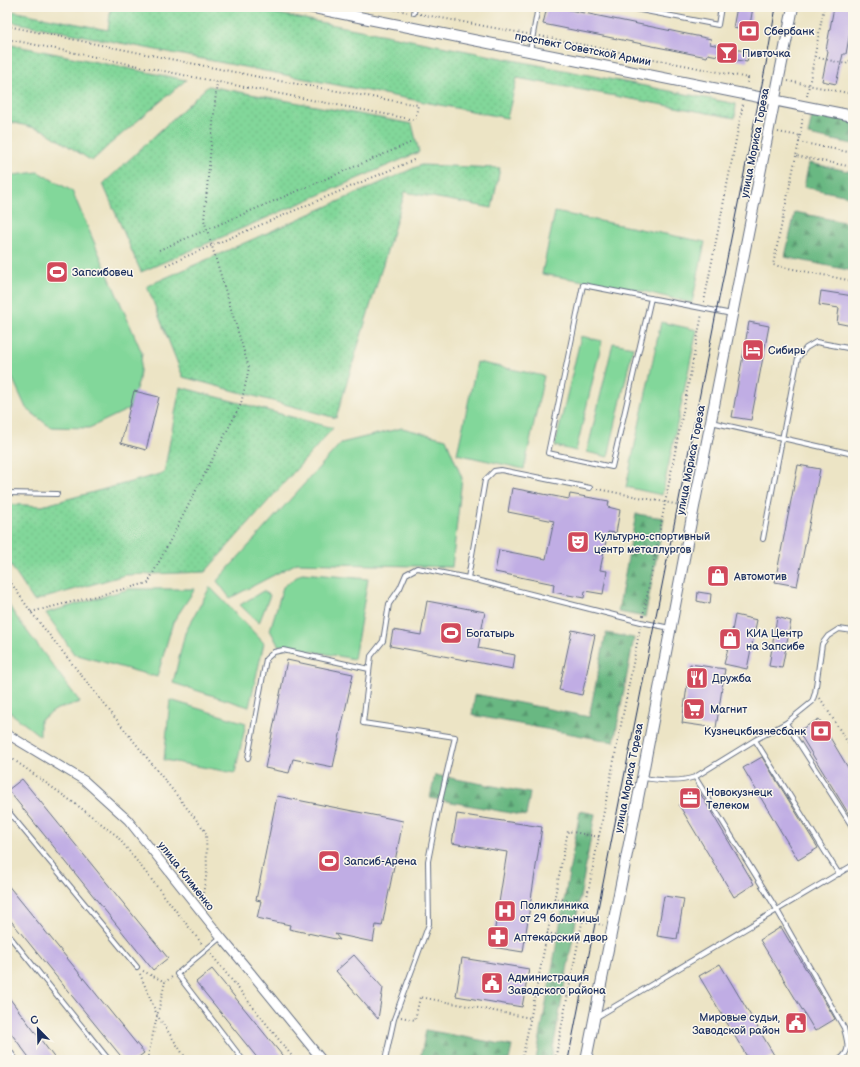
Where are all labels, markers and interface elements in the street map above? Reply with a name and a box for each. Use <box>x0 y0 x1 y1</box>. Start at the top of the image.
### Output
bank icon: Сбербанк <box>736 18 762 44</box>
place label: Сбербанк <box>764 25 815 38</box>
street label: проспект Советской Армии <box>514 29 652 69</box>
bar icon: Пивточка <box>714 40 740 66</box>
place label: Пивточка <box>742 47 791 60</box>
street label: улица Мориса Тореза <box>738 86 772 199</box>
sports icon: Запсибовец <box>44 259 70 285</box>
place label: Запсибовец <box>72 266 134 279</box>
hotel icon: Сибирь <box>740 337 766 363</box>
place label: Сибирь <box>768 344 806 357</box>
street label: улица Мориса Тореза <box>674 403 708 516</box>
theatre icon: Культурно-спортивный центр металлургов <box>565 529 591 555</box>
place label: Культурно-спортивный центр металлургов <box>594 530 710 556</box>
shop icon: Автомотив <box>705 563 731 589</box>
place label: Автомотив <box>733 570 787 583</box>
sports icon: Богатырь <box>438 620 464 646</box>
shop icon: КИА Центр на Запсибе <box>717 626 743 652</box>
place label: Богатырь <box>466 627 515 640</box>
place label: КИА Центр на Запсибе <box>746 627 805 653</box>
restaurant icon: Дружба <box>684 665 710 691</box>
place label: Дружба <box>712 672 752 685</box>
supermarket icon: Магнит <box>681 696 707 722</box>
place label: Магнит <box>710 703 747 716</box>
bank icon: Кузнецкбизнесбанк <box>808 718 834 744</box>
street label: улица Мориса Тореза <box>612 721 646 834</box>
place label: Кузнецкбизнесбанк <box>704 725 806 738</box>
office icon: Новокузнецк Телеком <box>677 785 703 811</box>
place label: Новокузнецк Телеком <box>706 786 772 812</box>
street label: улица Клименко <box>155 839 217 913</box>
sports icon: Запсиб-Арена <box>316 848 342 874</box>
place label: Запсиб-Арена <box>344 855 417 868</box>
hospital icon: Поликлиника от 29 больницы <box>492 898 518 924</box>
place label: Поликлиника от 29 больницы <box>520 899 600 925</box>
pharmacy icon: Аптекарский двор <box>485 924 511 950</box>
place label: Аптекарский двор <box>513 931 608 944</box>
public building icon: Администрация Заводского района <box>479 970 505 996</box>
place label: Администрация Заводского района <box>507 971 606 997</box>
north arrow <box>18 1009 58 1049</box>
public building icon: Мировые судьи, Заводской район <box>783 1010 809 1036</box>
place label: Мировые судьи, Заводской район <box>692 1011 780 1037</box>
text: С <box>28 1013 41 1028</box>

